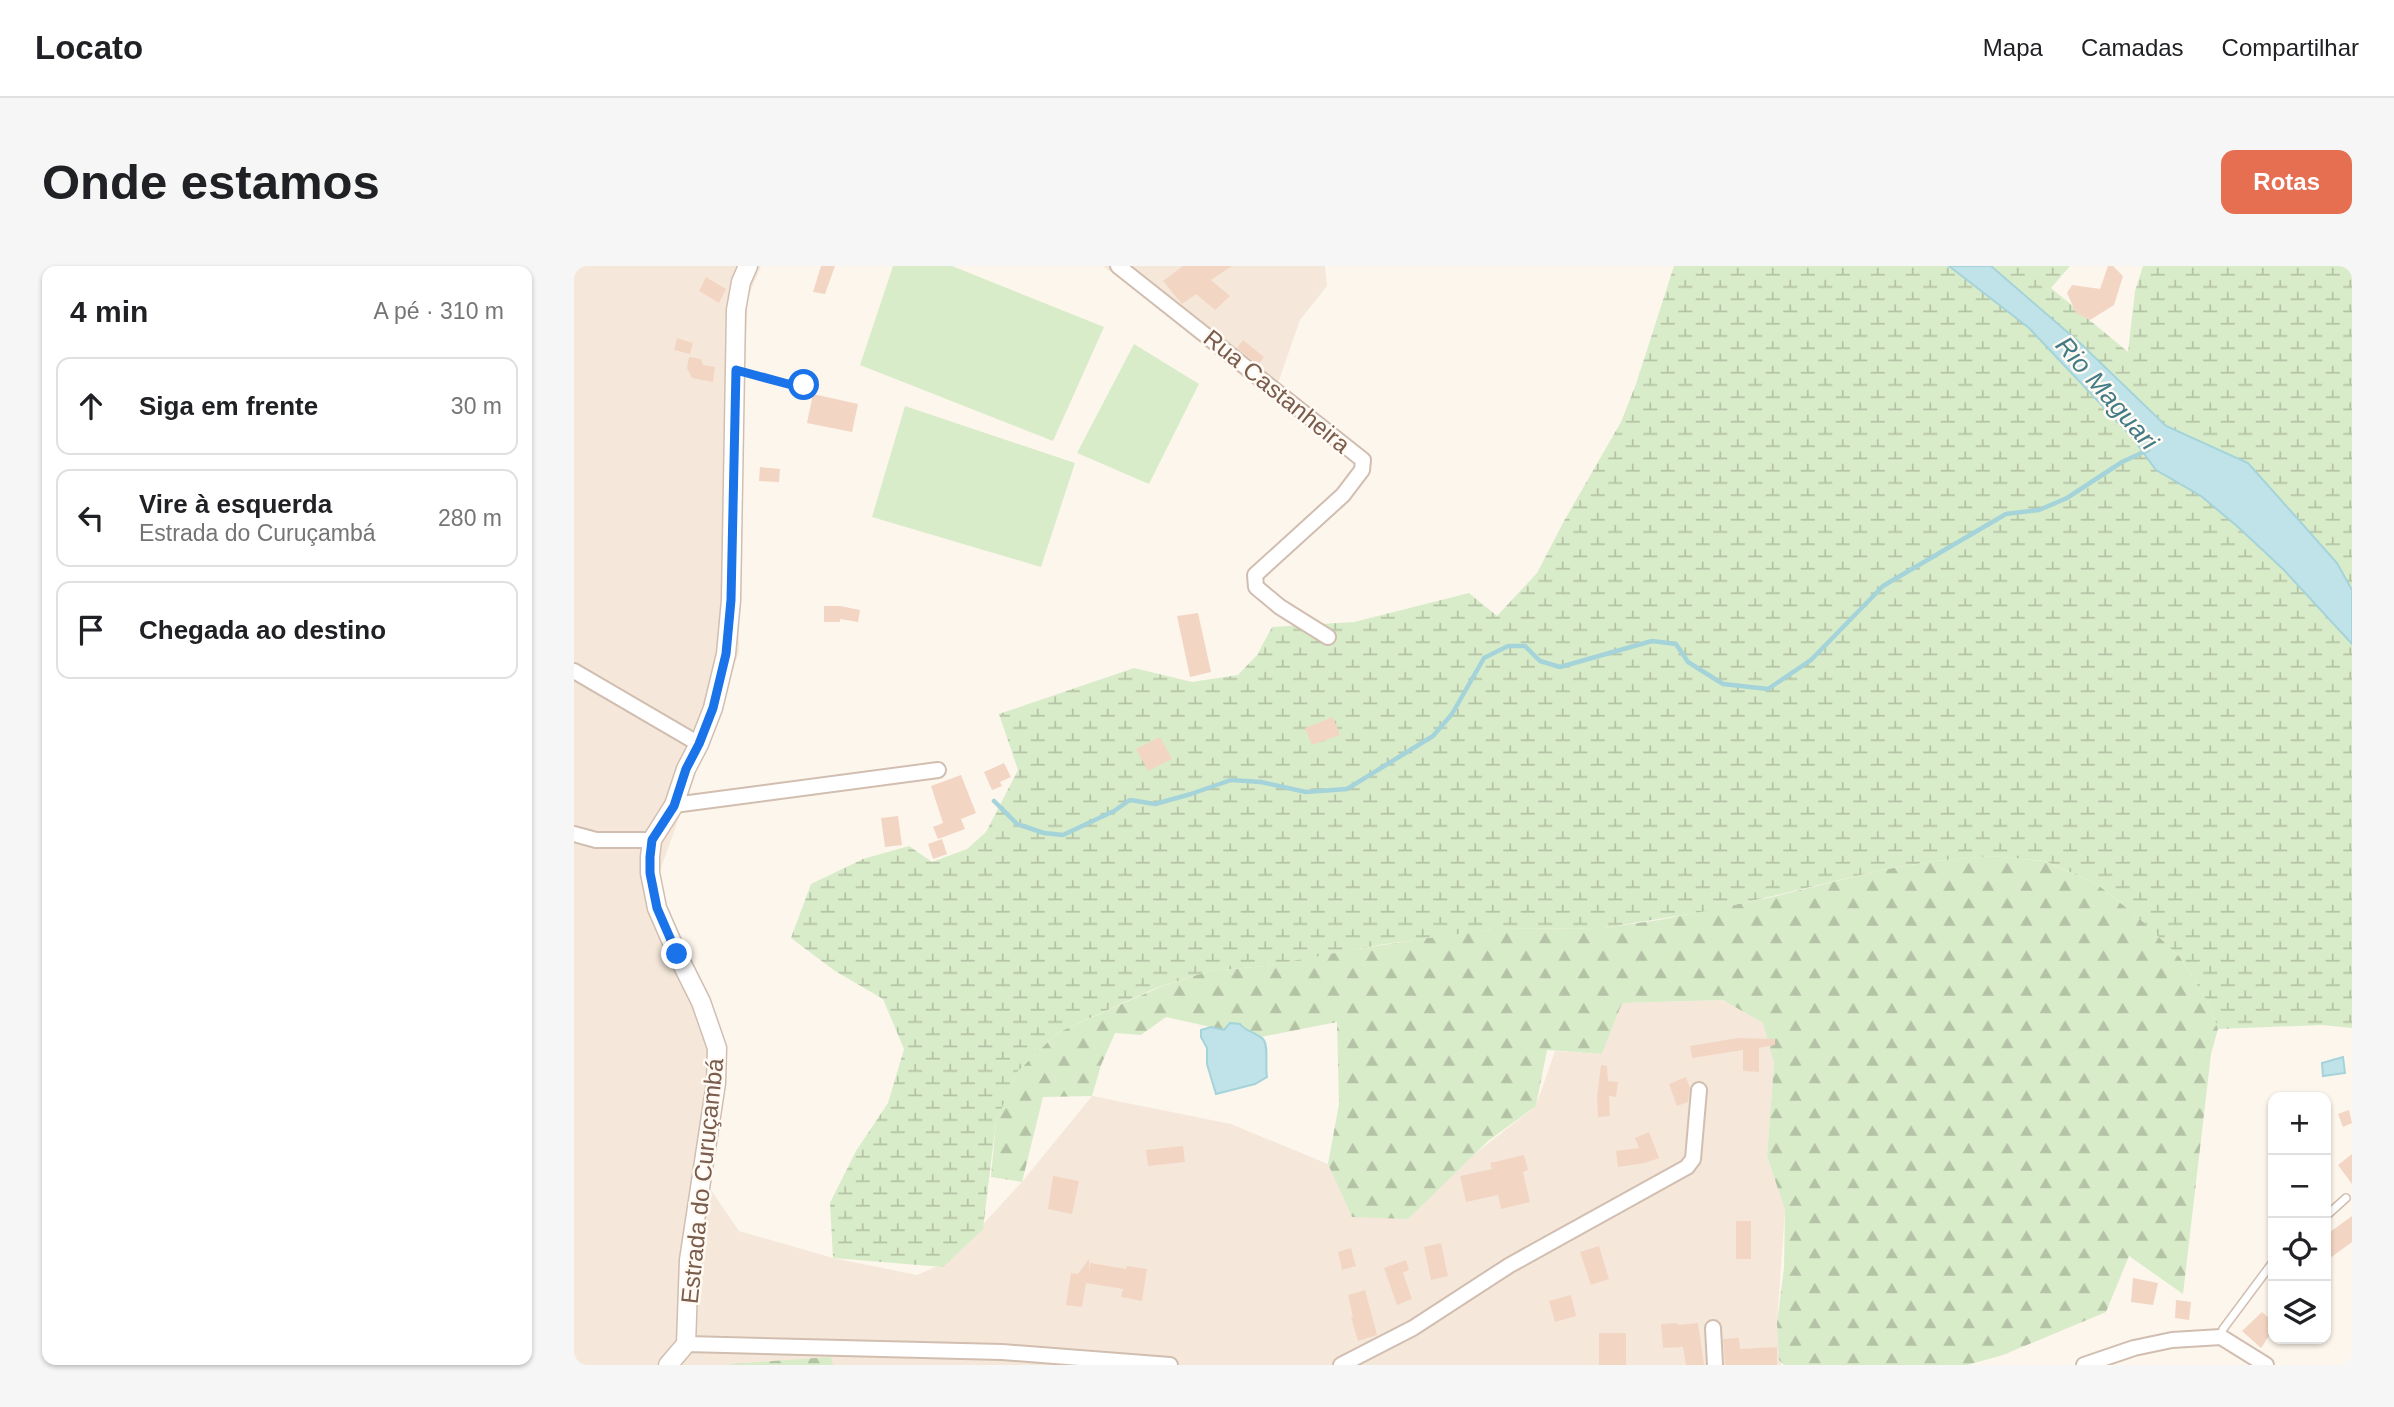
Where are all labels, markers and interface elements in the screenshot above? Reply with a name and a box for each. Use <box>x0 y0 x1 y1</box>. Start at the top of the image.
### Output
text: Locato <box>35 29 143 66</box>
text: Mapa <box>1983 34 2043 61</box>
text: Camadas <box>2081 34 2184 61</box>
text: Compartilhar <box>2222 34 2359 61</box>
button: Rotas <box>2221 150 2352 214</box>
text: Onde estamos <box>42 155 380 209</box>
text: 4 min <box>70 295 148 328</box>
text: A pé · 310 m <box>374 298 504 324</box>
street label: Rua Castanheira <box>1199 324 1356 459</box>
water label: Rio Maguari <box>2050 330 2165 457</box>
route start <box>788 369 819 400</box>
icon: ahead <box>72 387 110 425</box>
text: Siga em frente <box>139 391 318 421</box>
text: 30 m <box>451 393 502 419</box>
text: Vire à esquerda <box>139 489 332 519</box>
icon: left <box>72 499 110 537</box>
text: 280 m <box>438 505 502 531</box>
text: Estrada do Curuçambá <box>139 520 376 546</box>
icon: arrive <box>72 611 110 649</box>
text: Chegada ao destino <box>139 615 386 645</box>
route end <box>661 938 692 969</box>
street label: Estrada do Curuçambá <box>676 1056 728 1305</box>
map controls <box>2268 1092 2331 1344</box>
button: + <box>2268 1092 2331 1155</box>
button: − <box>2268 1155 2331 1218</box>
button: locate <box>2268 1218 2331 1281</box>
button: layers <box>2268 1281 2331 1344</box>

